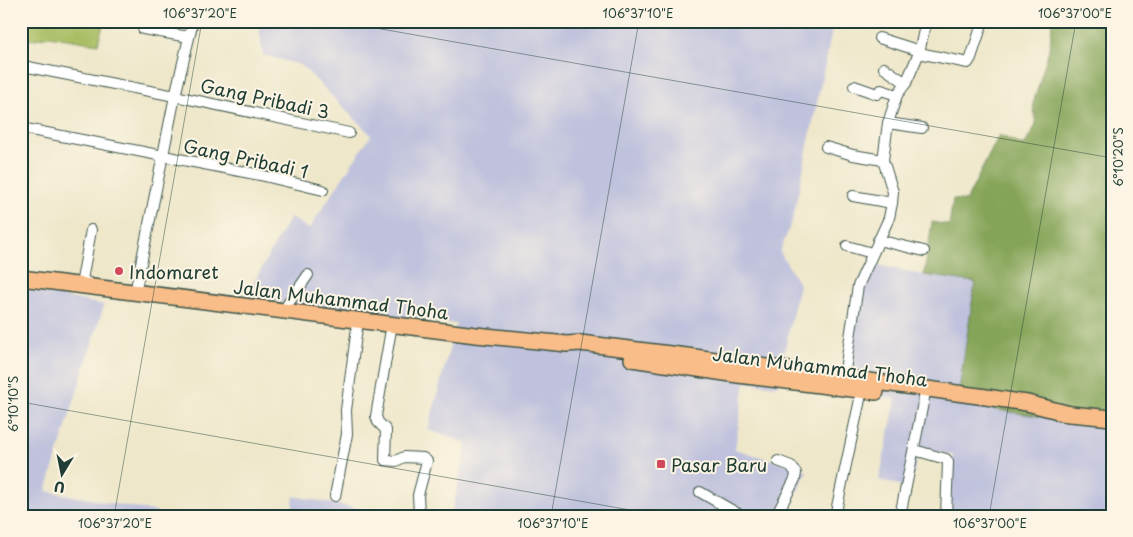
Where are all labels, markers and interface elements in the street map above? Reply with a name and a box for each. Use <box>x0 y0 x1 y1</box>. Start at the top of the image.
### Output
text: 106°37'20"E <box>163 4 237 22</box>
text: 106°37'10"E <box>603 4 673 22</box>
text: 106°37'00"E <box>1038 4 1112 22</box>
street label: Gang Pribadi 3 <box>198 71 332 125</box>
text: 6°10'20"S <box>1109 127 1127 187</box>
street label: Gang Pribadi 1 <box>181 132 311 184</box>
place label: Indomaret <box>129 258 219 285</box>
marker: Indomaret <box>113 265 125 277</box>
street label: Jalan Muhammad Thoha <box>232 272 451 326</box>
street label: Jalan Muhammad Thoha <box>711 339 930 393</box>
text: 6°10'10"S <box>4 376 22 432</box>
north arrow <box>38 450 88 500</box>
place label: Pasar Baru <box>671 451 767 478</box>
marker: Pasar Baru <box>655 458 667 470</box>
text: U <box>53 476 67 499</box>
text: 106°37'20"E <box>78 514 152 532</box>
text: 106°37'10"E <box>518 514 588 532</box>
text: 106°37'00"E <box>953 514 1027 532</box>

